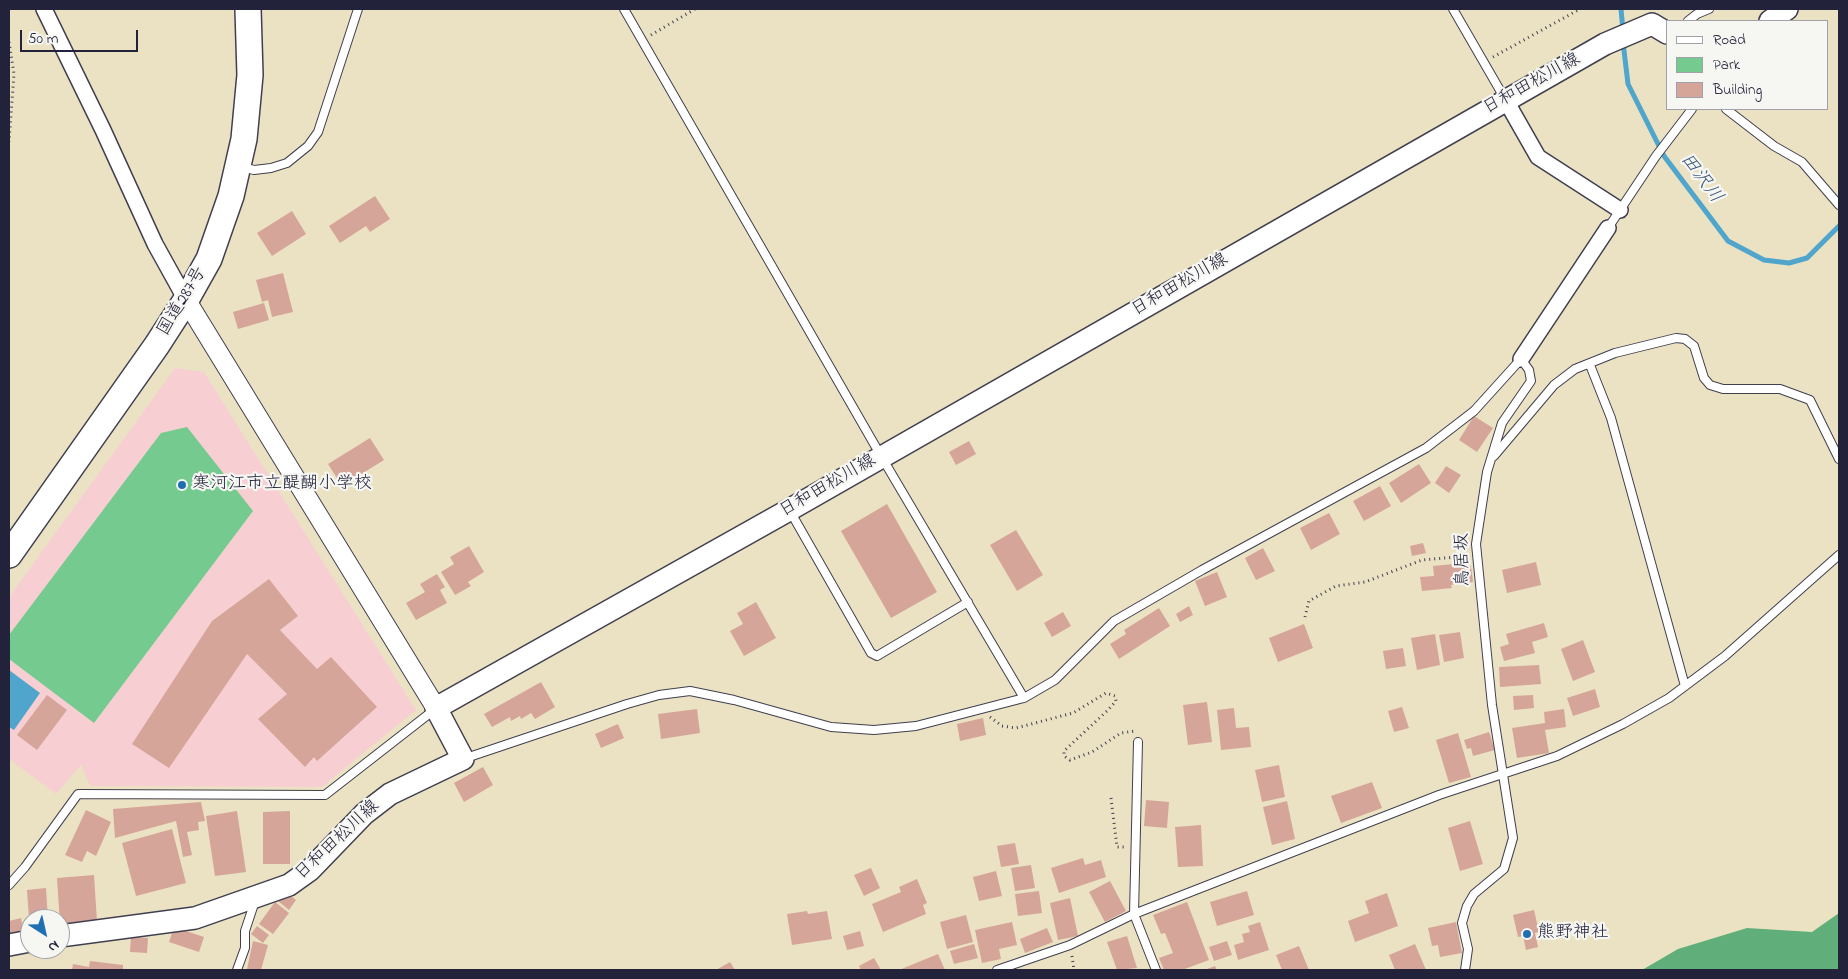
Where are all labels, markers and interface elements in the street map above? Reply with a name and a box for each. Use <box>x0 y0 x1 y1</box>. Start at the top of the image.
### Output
scale bar <box>22 20 140 52</box>
legend <box>1666 20 1828 110</box>
text: 50 m <box>28 28 58 50</box>
text: Road <box>1713 29 1746 51</box>
street label: 日和田松川線 <box>1480 49 1584 121</box>
text: Park <box>1713 54 1740 76</box>
text: Building <box>1713 79 1762 101</box>
water label: 田沢川 <box>1674 149 1726 209</box>
street label: 日和田松川線 <box>1128 250 1232 322</box>
street label: 国道287号 <box>154 263 212 341</box>
street label: 日和田松川線 <box>776 451 880 523</box>
place label: 寒河江市立醍醐小学校 <box>192 474 372 496</box>
marker: 寒河江市立醍醐小学校 <box>176 479 188 491</box>
street label: 鳥居坂 <box>1453 533 1475 587</box>
street label: 日和田松川線 <box>291 796 385 886</box>
north arrow <box>20 909 70 959</box>
place label: 熊野神社 <box>1537 923 1609 945</box>
marker: 熊野神社 <box>1521 928 1533 940</box>
text: N <box>43 935 63 957</box>

